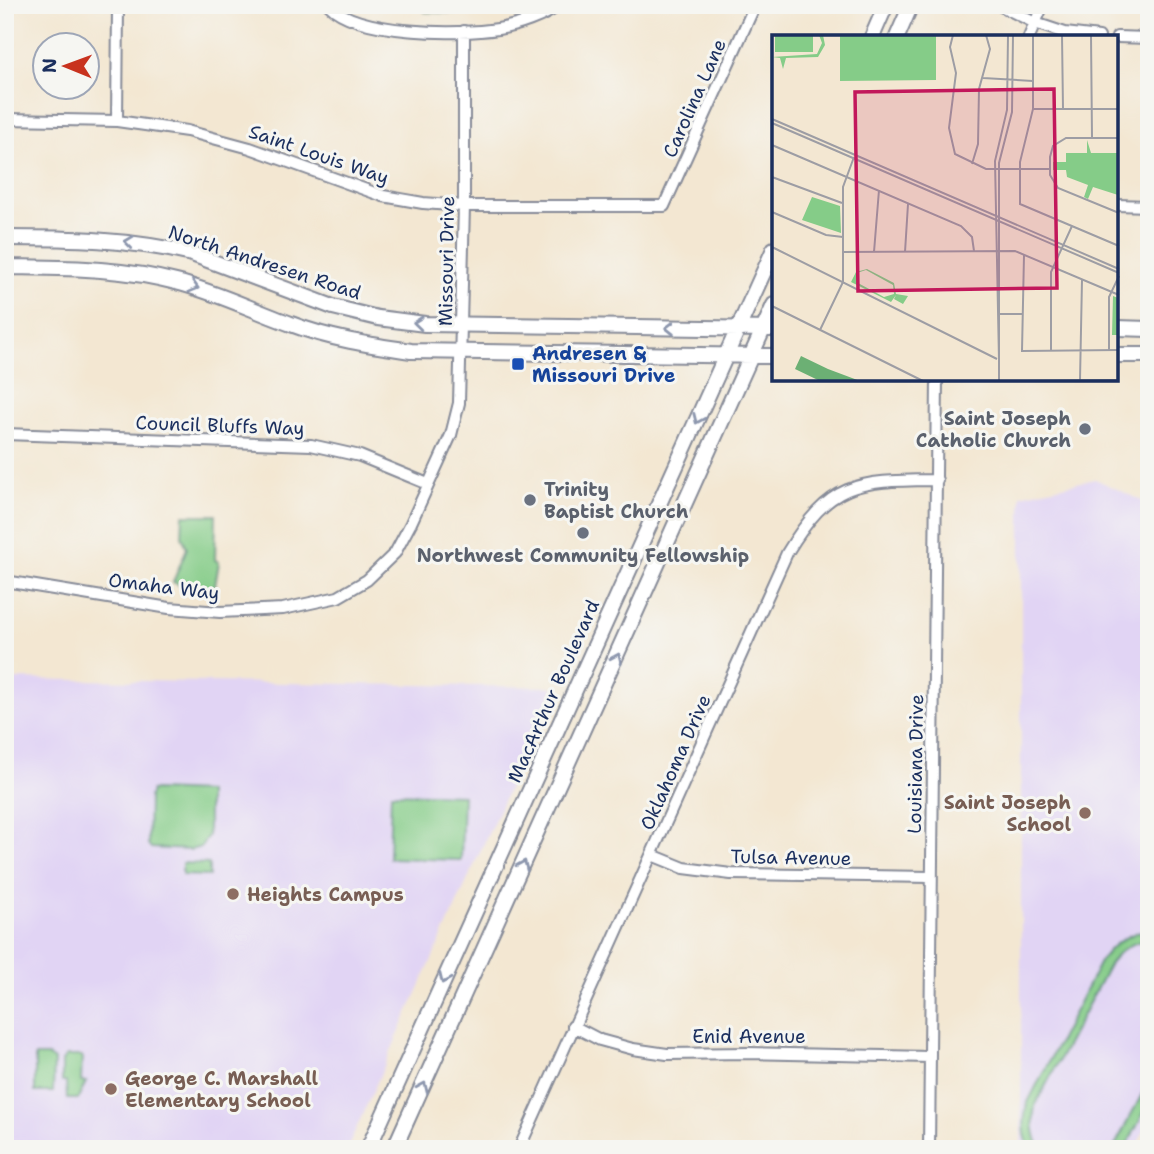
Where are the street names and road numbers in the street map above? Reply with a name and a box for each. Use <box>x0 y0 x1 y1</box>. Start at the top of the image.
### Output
street label: Carolina Lane <box>657 35 732 161</box>
street label: Saint Louis Way <box>245 119 392 190</box>
street label: Missouri Drive <box>433 196 460 326</box>
street label: North Andresen Road <box>165 219 364 305</box>
street label: Council Bluffs Way <box>135 410 305 441</box>
street label: Omaha Way <box>107 567 221 606</box>
street label: MacArthur Boulevard <box>502 596 605 787</box>
street label: Oklahoma Drive <box>634 690 717 834</box>
street label: Louisiana Drive <box>902 694 929 834</box>
street label: Tulsa Avenue <box>730 844 852 871</box>
street label: Enid Avenue <box>692 1024 806 1049</box>

